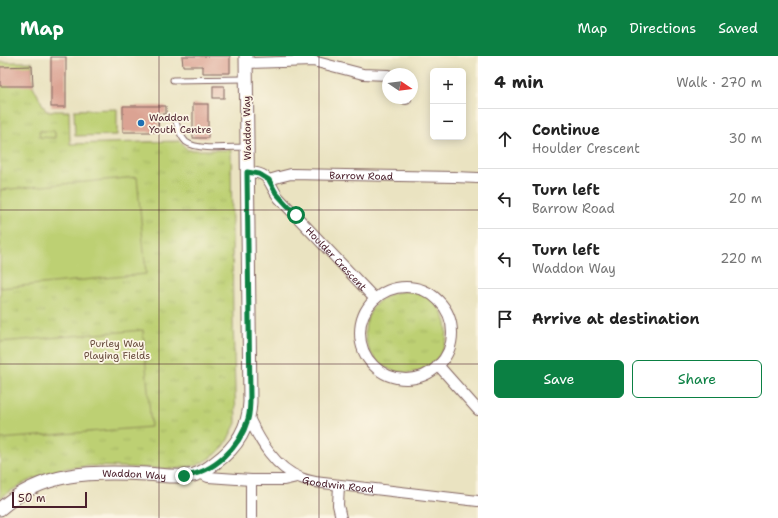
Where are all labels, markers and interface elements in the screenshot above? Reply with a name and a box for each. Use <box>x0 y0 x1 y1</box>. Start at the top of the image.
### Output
text: Map <box>20 16 64 41</box>
text: Map <box>578 19 608 37</box>
text: Directions <box>630 19 696 37</box>
text: Saved <box>718 19 758 37</box>
north arrow <box>382 68 418 104</box>
map controls <box>430 68 466 140</box>
button: + <box>430 68 466 104</box>
text: 4 min <box>494 71 544 93</box>
text: Walk · 270 m <box>676 74 762 91</box>
street label: Waddon Way <box>240 95 254 160</box>
button: − <box>430 104 466 140</box>
place label: Waddon Youth Centre <box>149 111 212 136</box>
marker: Waddon Youth Centre <box>136 118 146 128</box>
text: Continue <box>532 120 600 140</box>
icon: ahead <box>494 128 516 150</box>
text: 30 m <box>728 130 762 147</box>
text: Houlder Crescent <box>532 140 640 157</box>
street label: Barrow Road <box>329 168 394 182</box>
text: Turn left <box>532 180 600 200</box>
icon: left <box>494 188 516 210</box>
text: 20 m <box>729 190 762 207</box>
text: Barrow Road <box>532 200 615 217</box>
route start <box>287 206 305 224</box>
street label: Houlder Crescent <box>303 224 370 293</box>
text: Turn left <box>532 240 600 260</box>
icon: left <box>494 248 516 270</box>
text: 220 m <box>720 250 762 267</box>
text: Waddon Way <box>532 260 616 277</box>
icon: arrive <box>494 308 516 330</box>
text: Arrive at destination <box>532 309 700 329</box>
park label: Purley Way Playing Fields <box>84 337 150 362</box>
button: Save <box>494 360 624 398</box>
button: Share <box>632 360 762 398</box>
street label: Waddon Way <box>102 466 167 482</box>
route end <box>175 467 193 485</box>
street label: Goodwin Road <box>301 473 375 495</box>
scale bar <box>12 490 87 509</box>
text: 50 m <box>18 491 46 506</box>

